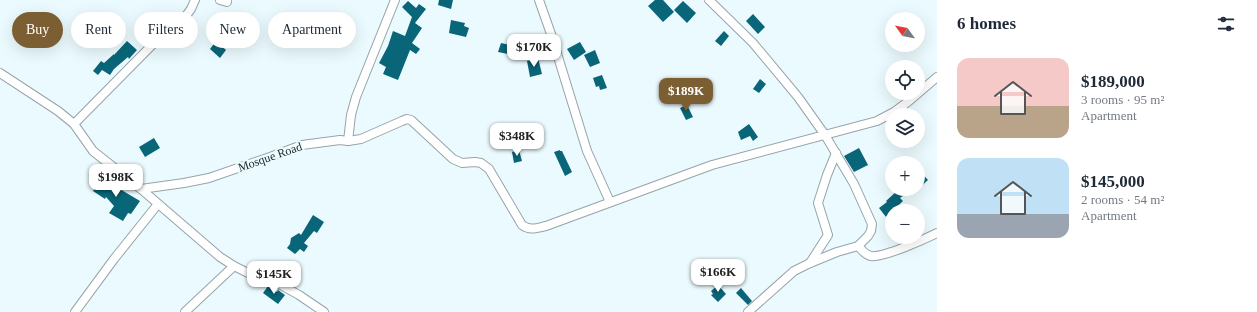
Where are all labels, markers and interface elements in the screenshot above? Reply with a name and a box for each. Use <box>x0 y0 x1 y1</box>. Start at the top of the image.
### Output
chip: Buy <box>12 12 63 48</box>
chip: Rent <box>71 12 126 48</box>
chip: Filters <box>134 12 198 48</box>
chip: New <box>206 12 260 48</box>
chip: Apartment <box>268 12 356 48</box>
north arrow <box>885 12 925 52</box>
map controls <box>885 12 925 244</box>
icon: filters <box>1215 13 1237 35</box>
text: 6 homes <box>957 14 1016 33</box>
pin: $170K <box>506 34 562 68</box>
text: $170K <box>516 39 552 54</box>
button: locate <box>885 60 925 100</box>
text: $189,000 <box>1081 72 1145 91</box>
icon: home <box>989 74 1037 122</box>
pin: $189K <box>658 78 714 112</box>
text: $189K <box>668 83 704 98</box>
text: 3 rooms · 95 m² <box>1081 92 1164 107</box>
button: layers <box>885 108 925 148</box>
text: Apartment <box>1081 108 1137 123</box>
pin: $348K <box>489 123 545 157</box>
text: $348K <box>499 128 535 143</box>
street label: Mosque Road <box>236 139 304 175</box>
button: + <box>885 156 925 196</box>
pin: $198K <box>88 164 144 198</box>
text: $198K <box>98 169 134 184</box>
text: $145,000 <box>1081 172 1145 191</box>
icon: home <box>989 174 1037 222</box>
text: 2 rooms · 54 m² <box>1081 192 1164 207</box>
button: − <box>885 204 925 244</box>
text: Apartment <box>1081 208 1137 223</box>
pin: $166K <box>690 259 746 293</box>
pin: $145K <box>246 261 302 295</box>
text: $166K <box>700 264 736 279</box>
text: $145K <box>256 266 292 281</box>

